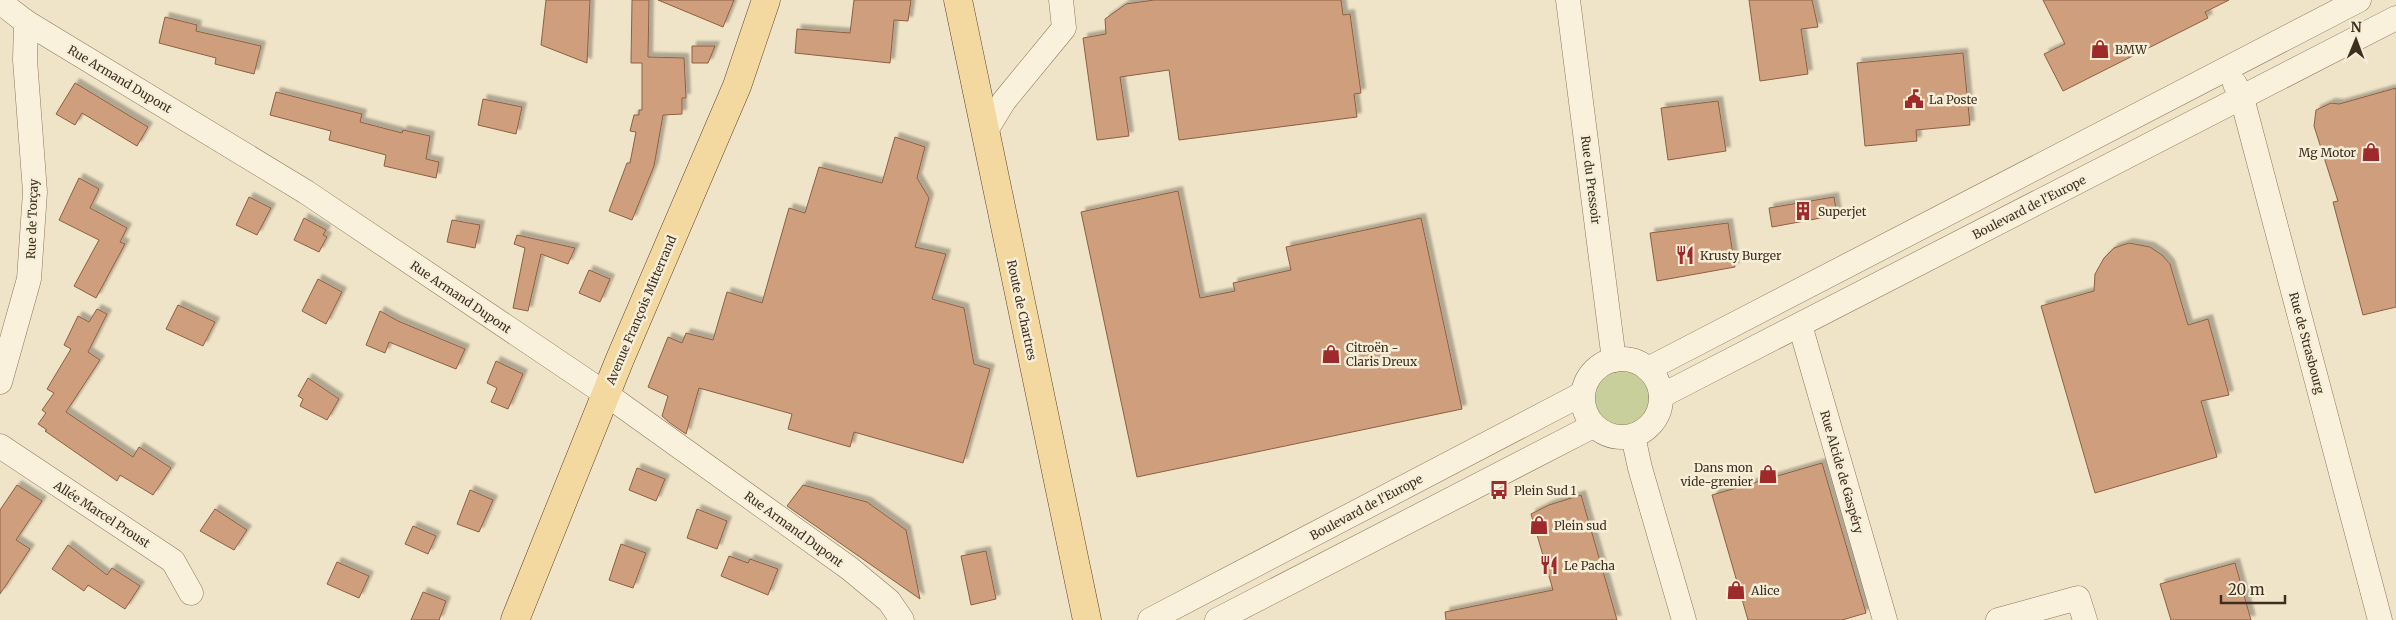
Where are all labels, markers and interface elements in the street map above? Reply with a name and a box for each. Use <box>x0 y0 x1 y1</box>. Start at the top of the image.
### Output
north arrow <box>2331 15 2381 65</box>
text: N <box>2351 18 2362 36</box>
shop icon: BMW <box>2089 38 2111 60</box>
street label: Rue Armand Dupont <box>65 42 175 116</box>
place label: BMW <box>2115 42 2148 57</box>
public building icon: La Poste <box>1903 88 1925 110</box>
place label: La Poste <box>1929 92 1977 107</box>
street label: Rue du Pressoir <box>1578 135 1604 226</box>
shop icon: Mg Motor <box>2360 141 2382 163</box>
place label: Mg Motor <box>2299 145 2357 160</box>
street label: Boulevard de l'Europe <box>1970 172 2088 242</box>
street label: Rue de Torçay <box>23 179 41 259</box>
building icon: Superjet <box>1792 200 1814 222</box>
place label: Superjet <box>1818 204 1867 219</box>
street label: Avenue François Mitterrand <box>602 233 679 388</box>
restaurant icon: Krusty Burger <box>1674 244 1696 266</box>
place label: Krusty Burger <box>1700 248 1782 263</box>
street label: Rue Armand Dupont <box>408 258 515 337</box>
street label: Route de Chartres <box>1004 258 1040 362</box>
street label: Rue de Strasbourg <box>2286 290 2328 396</box>
place label: Citroën - Claris Dreux <box>1346 340 1418 369</box>
shop icon: Citroën - Claris Dreux <box>1320 343 1342 365</box>
street label: Rue Alcide de Gaspéry <box>1817 409 1867 535</box>
place label: Dans mon vide-grenier <box>1680 460 1754 489</box>
shop icon: Dans mon vide-grenier <box>1757 463 1779 485</box>
street label: Boulevard de l'Europe <box>1307 471 1425 543</box>
street label: Allée Marcel Proust <box>50 477 153 551</box>
bus stop icon: Plein Sud 1 <box>1488 479 1510 501</box>
place label: Plein Sud 1 <box>1514 483 1577 498</box>
street label: Rue Armand Dupont <box>742 488 847 570</box>
shop icon: Plein sud <box>1528 514 1550 536</box>
place label: Plein sud <box>1554 518 1607 533</box>
restaurant icon: Le Pacha <box>1538 554 1560 576</box>
place label: Le Pacha <box>1564 558 1616 573</box>
scale bar <box>2221 572 2285 604</box>
shop icon: Alice <box>1725 579 1747 601</box>
text: 20 m <box>2228 580 2265 599</box>
place label: Alice <box>1750 583 1779 598</box>

